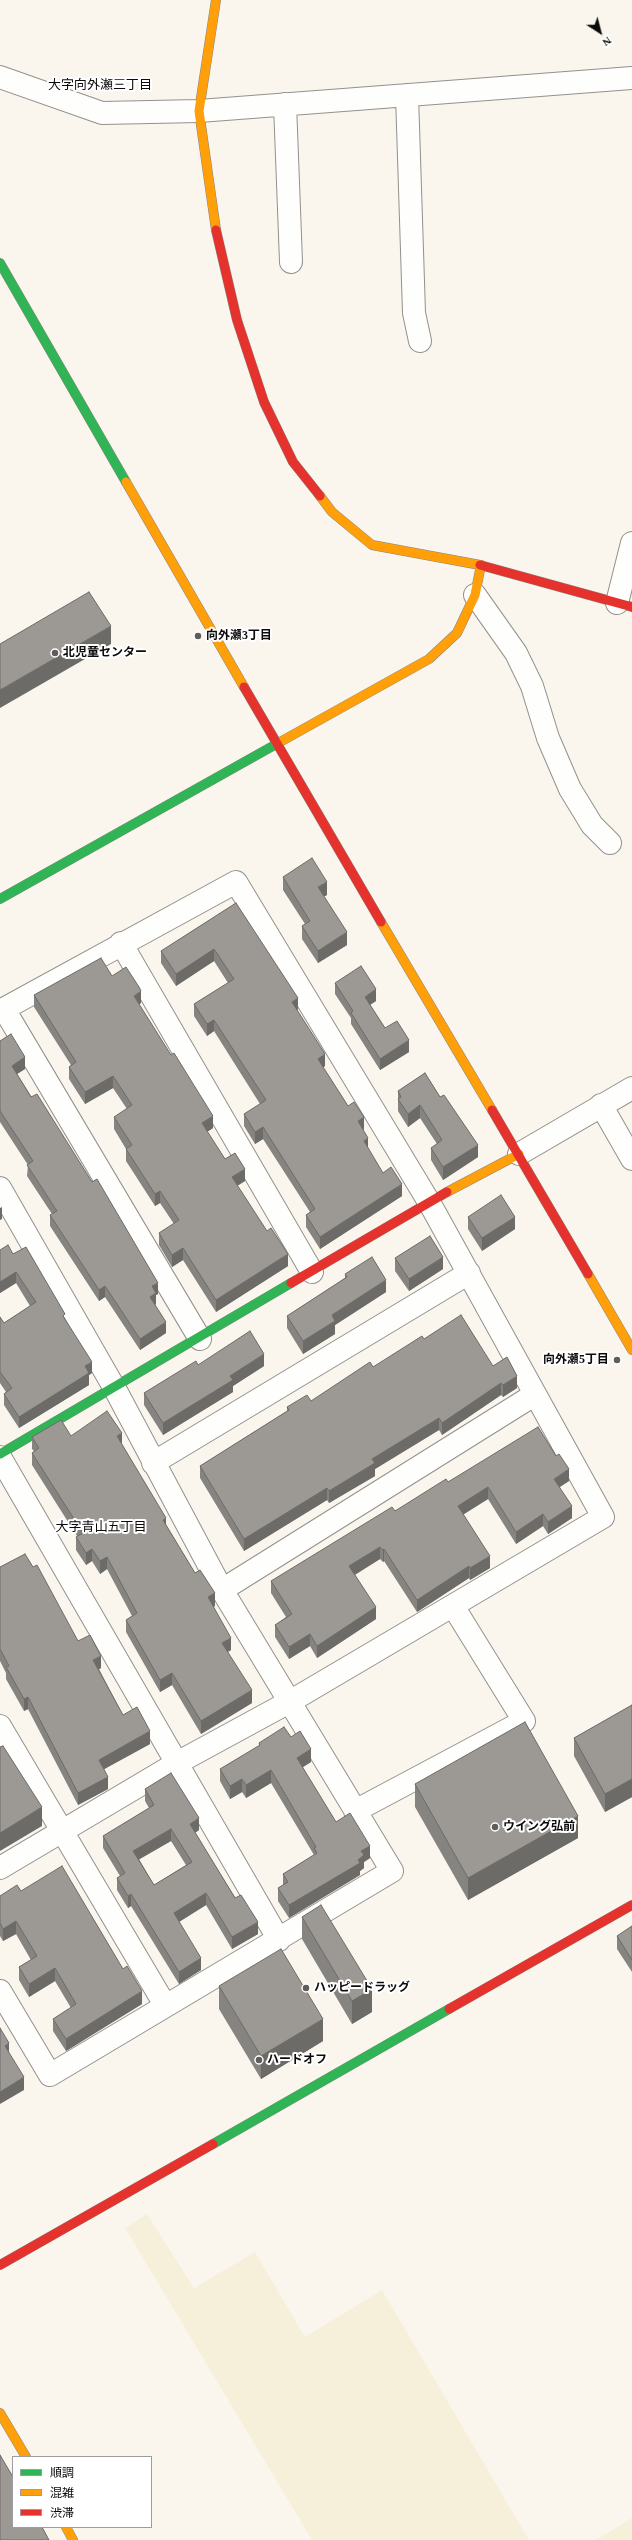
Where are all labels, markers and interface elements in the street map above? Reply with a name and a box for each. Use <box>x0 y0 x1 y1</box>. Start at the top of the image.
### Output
north arrow <box>580 12 620 52</box>
text: N <box>600 35 614 49</box>
district label: 大字向外瀬三丁目 <box>48 78 152 94</box>
place label: 向外瀬3丁目 <box>206 629 272 643</box>
marker: 向外瀬3丁目 <box>193 631 203 641</box>
place label: 北児童センター <box>63 646 147 660</box>
marker: 北児童センター <box>50 648 60 658</box>
place label: 向外瀬5丁目 <box>543 1353 609 1367</box>
marker: 向外瀬5丁目 <box>612 1355 622 1365</box>
district label: 大字青山五丁目 <box>56 1520 146 1536</box>
place label: ウイング弘前 <box>503 1820 575 1834</box>
marker: ウイング弘前 <box>490 1822 500 1832</box>
place label: ハッピードラッグ <box>314 1981 410 1995</box>
marker: ハッピードラッグ <box>301 1983 311 1993</box>
place label: ハードオフ <box>267 2053 327 2067</box>
marker: ハードオフ <box>254 2055 264 2065</box>
legend <box>12 2456 152 2528</box>
text: 順調 <box>50 2466 74 2480</box>
text: 混雑 <box>50 2486 74 2500</box>
text: 渋滞 <box>50 2506 74 2520</box>

